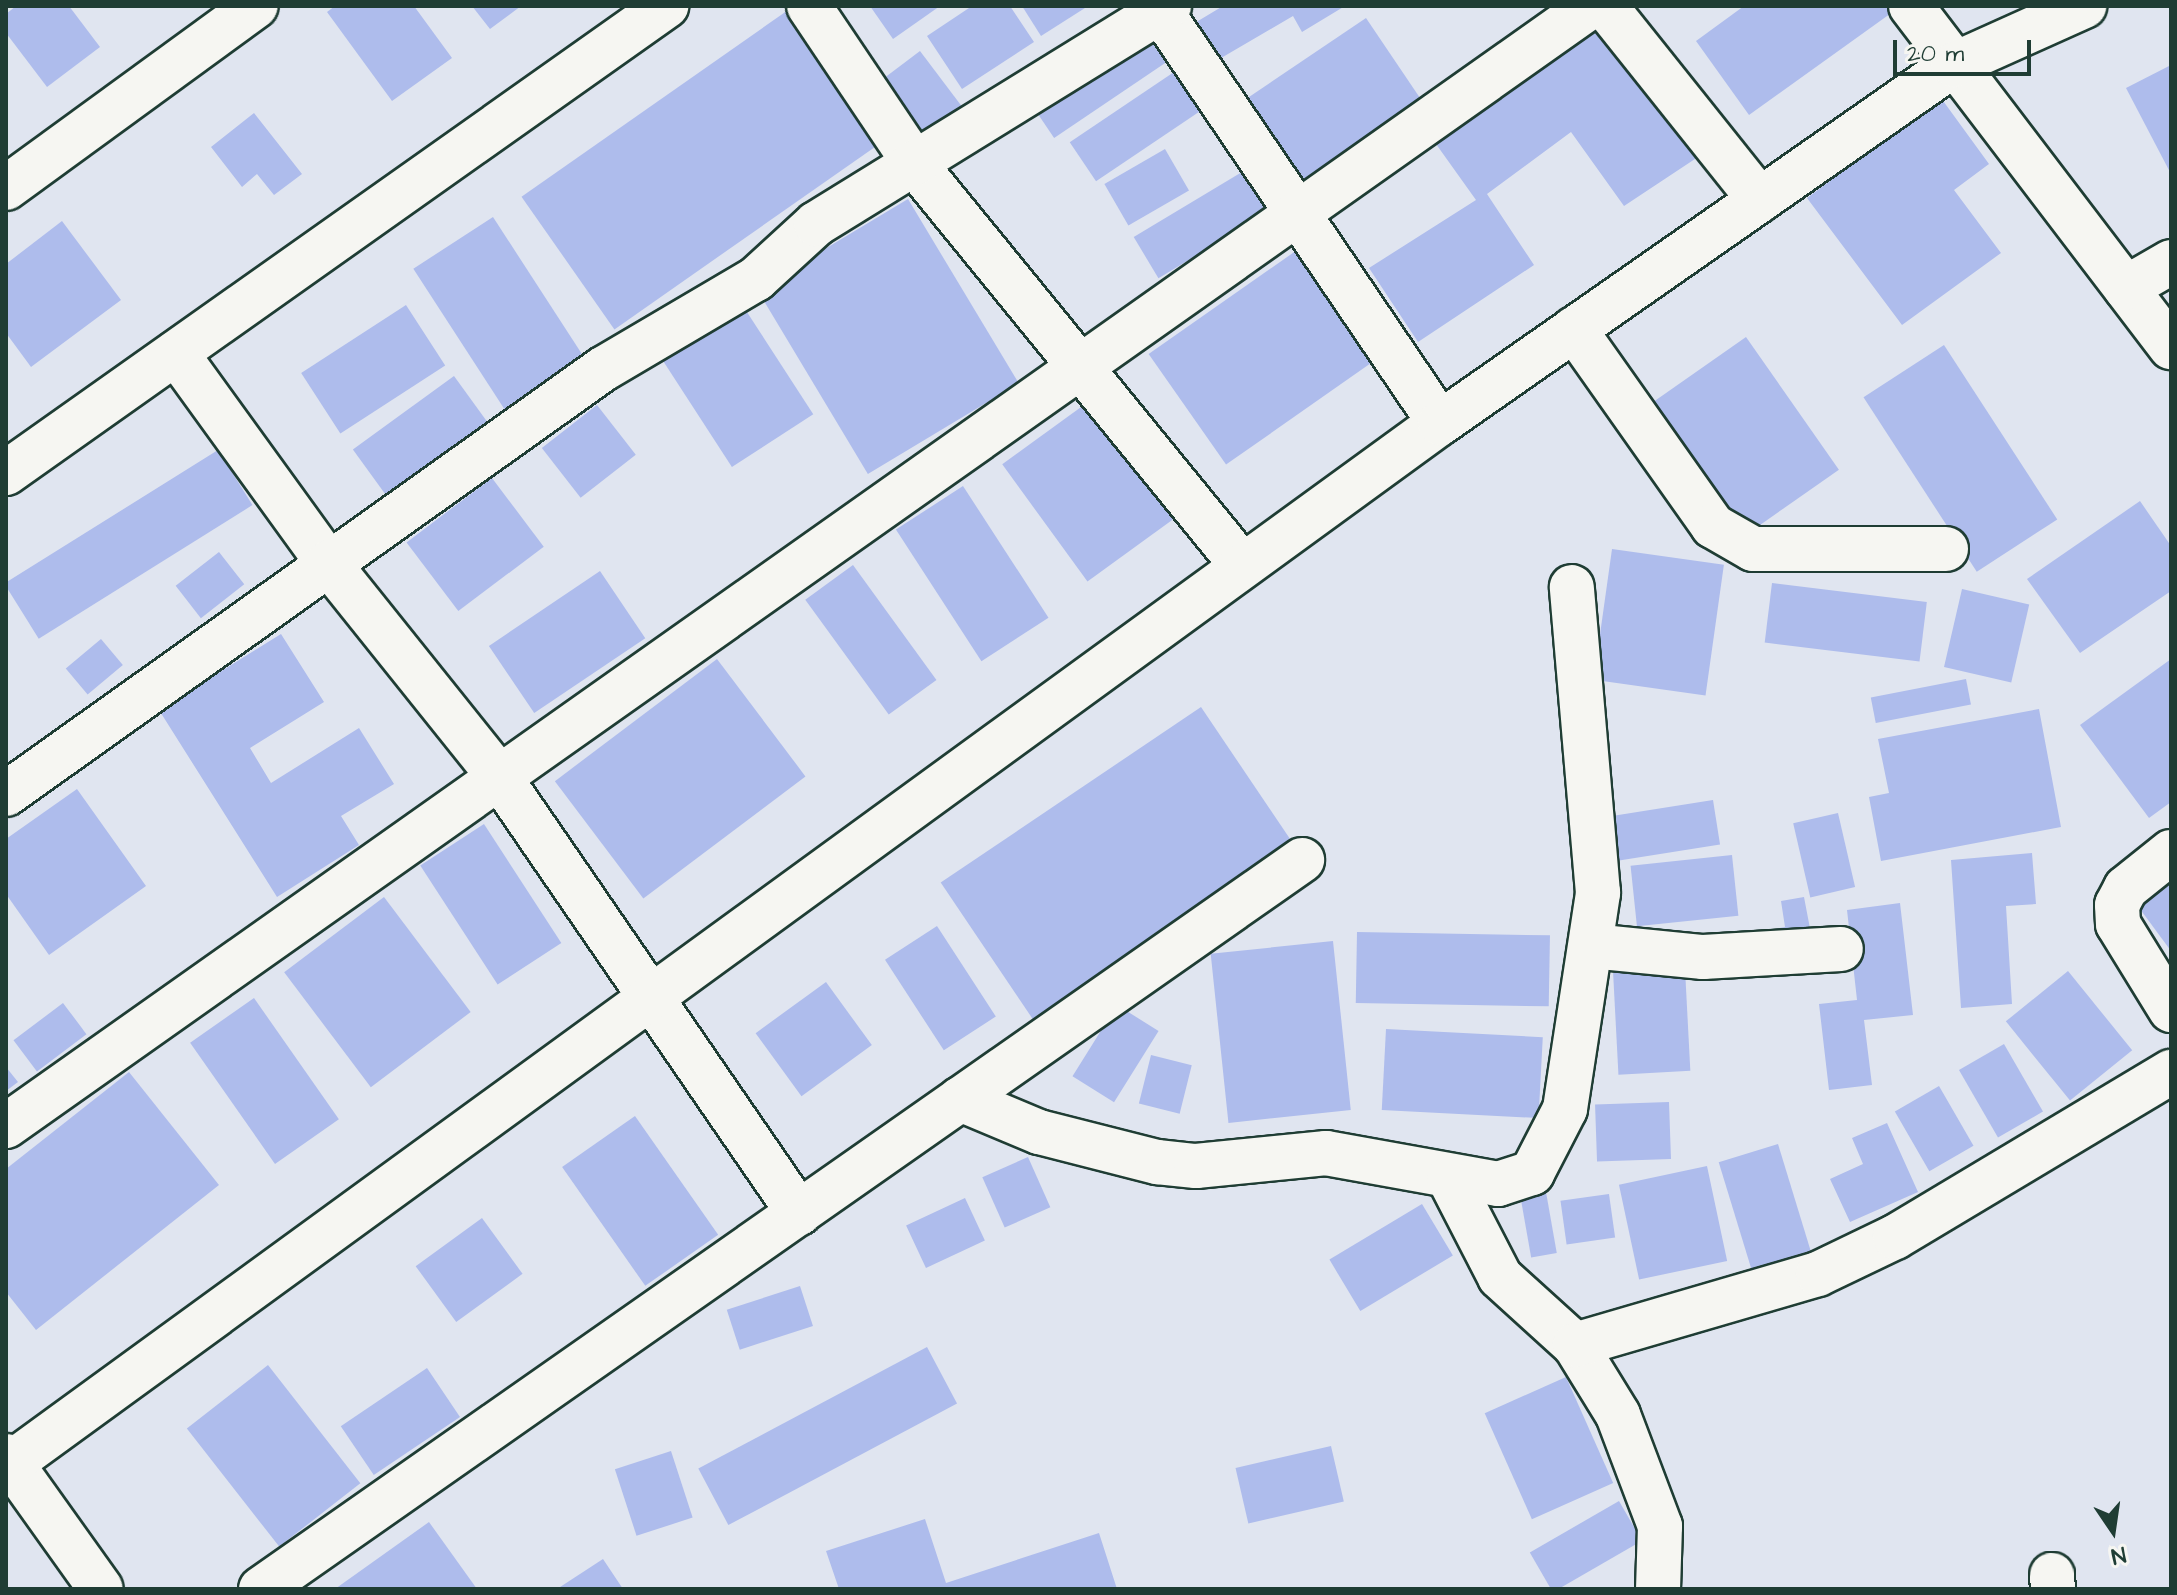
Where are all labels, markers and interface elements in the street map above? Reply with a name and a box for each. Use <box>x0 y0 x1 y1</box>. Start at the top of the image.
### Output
scale bar <box>1897 24 2035 74</box>
text: 20 m <box>1907 37 1964 71</box>
north arrow <box>2073 1491 2153 1571</box>
text: N <box>2108 1538 2129 1572</box>

